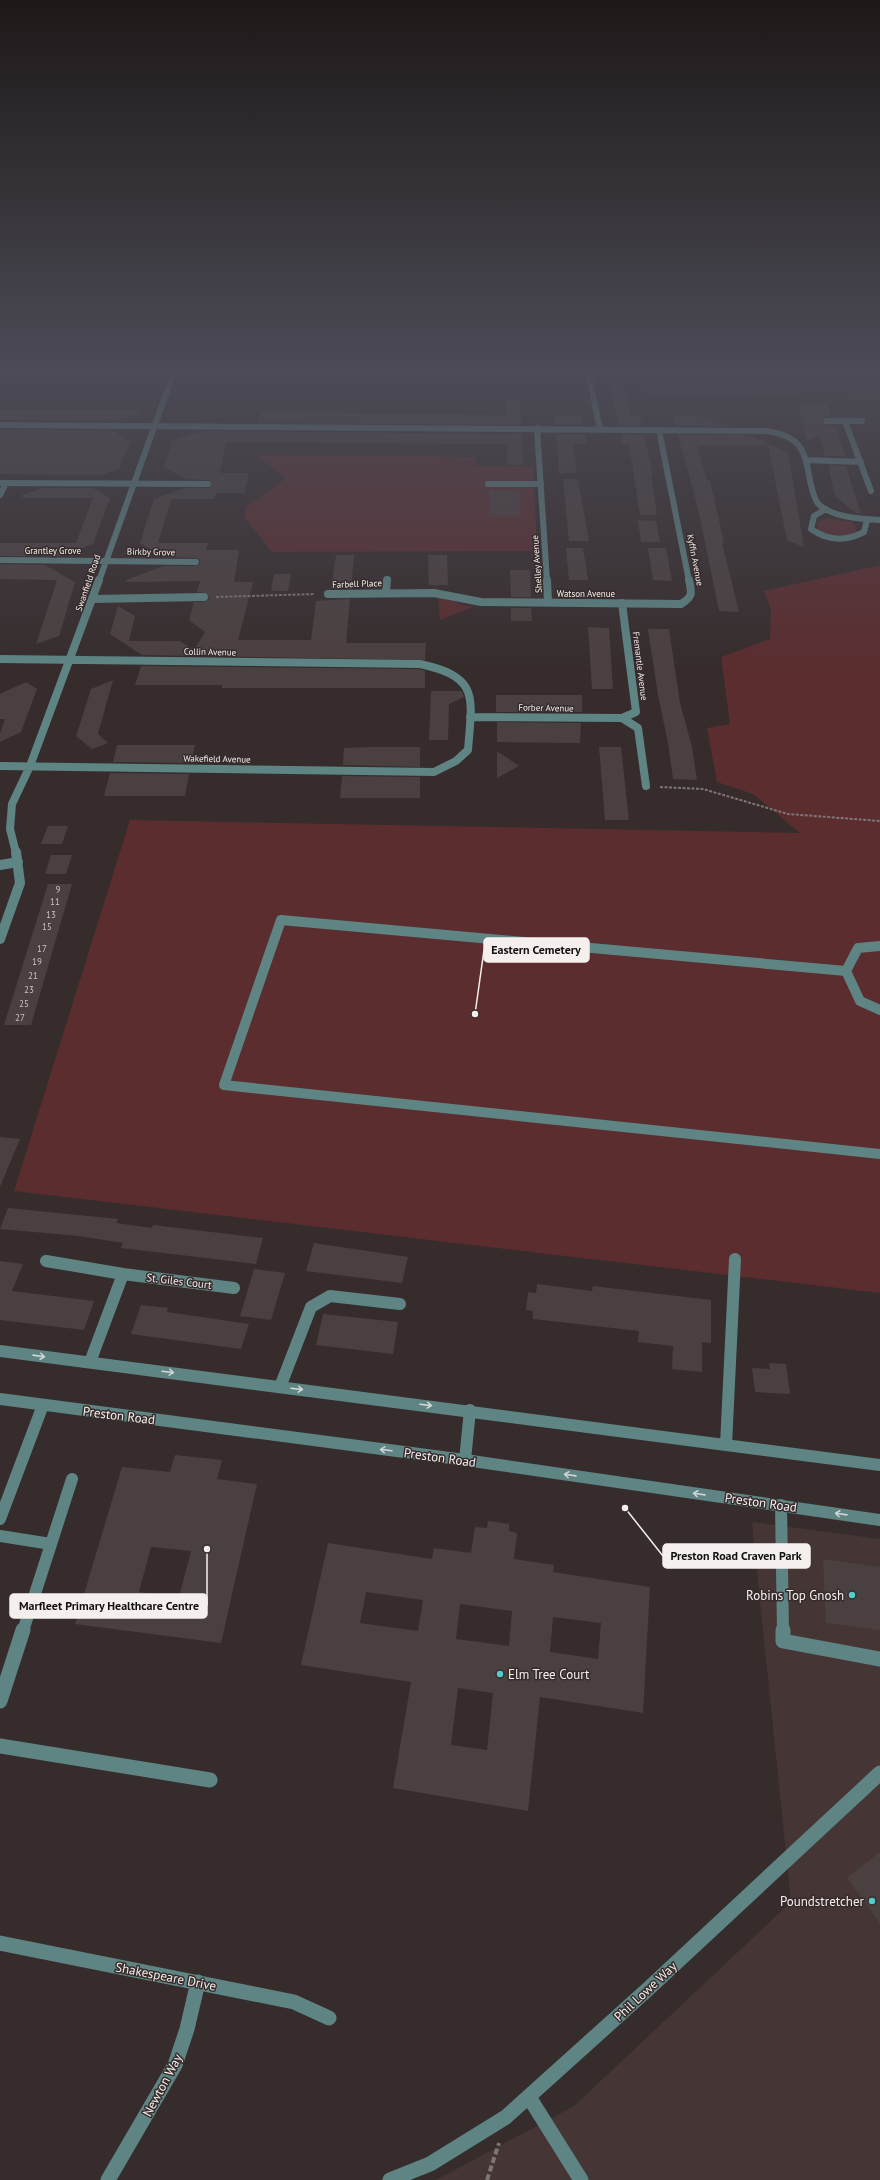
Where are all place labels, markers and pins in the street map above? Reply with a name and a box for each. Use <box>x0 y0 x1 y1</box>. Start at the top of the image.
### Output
callout: Eastern Cemetery <box>484 938 589 962</box>
callout: Preston Road Craven Park <box>663 1544 810 1568</box>
place label: Robins Top Gnosh <box>746 1587 844 1604</box>
marker: Robins Top Gnosh <box>847 1590 857 1600</box>
callout: Marfleet Primary Healthcare Centre <box>10 1594 207 1618</box>
place label: Elm Tree Court <box>508 1666 590 1683</box>
marker: Elm Tree Court <box>495 1669 505 1679</box>
place label: Poundstretcher <box>780 1893 865 1910</box>
marker: Poundstretcher <box>867 1896 877 1906</box>

